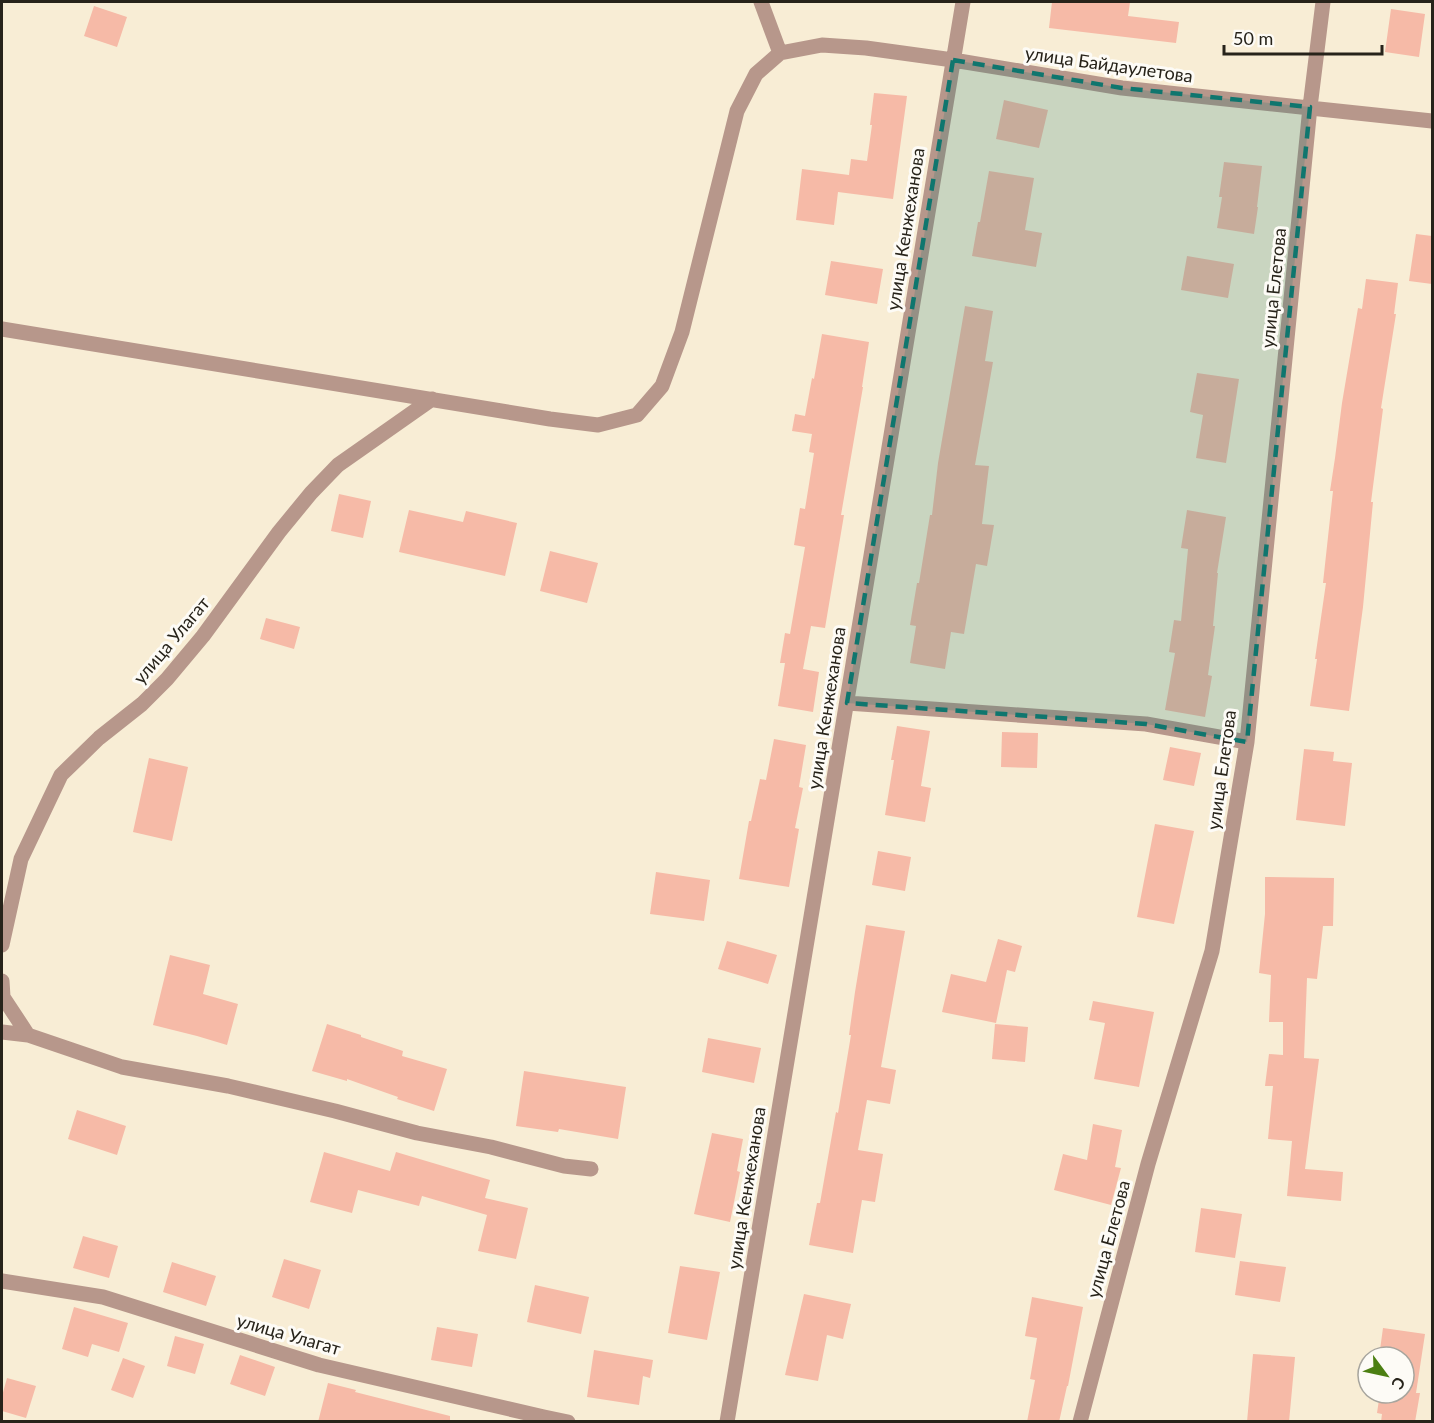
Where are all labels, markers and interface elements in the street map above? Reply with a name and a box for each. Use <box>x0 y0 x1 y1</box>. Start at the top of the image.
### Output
scale bar <box>1224 18 1382 56</box>
text: 50 m <box>1233 27 1273 49</box>
street label: улица Байдаулетова <box>1024 41 1194 87</box>
street label: улица Кенжеханова <box>881 146 929 312</box>
street label: улица Елетова <box>1256 227 1290 349</box>
street label: улица Улагат <box>128 592 214 688</box>
street label: улица Кенжеханова <box>802 625 850 791</box>
street label: улица Елетова <box>1202 709 1240 831</box>
street label: улица Кенжеханова <box>722 1105 770 1271</box>
street label: улица Елетова <box>1082 1178 1134 1300</box>
street label: улица Улагат <box>234 1309 344 1359</box>
north arrow <box>1356 1345 1416 1405</box>
text: С <box>1388 1374 1410 1393</box>

